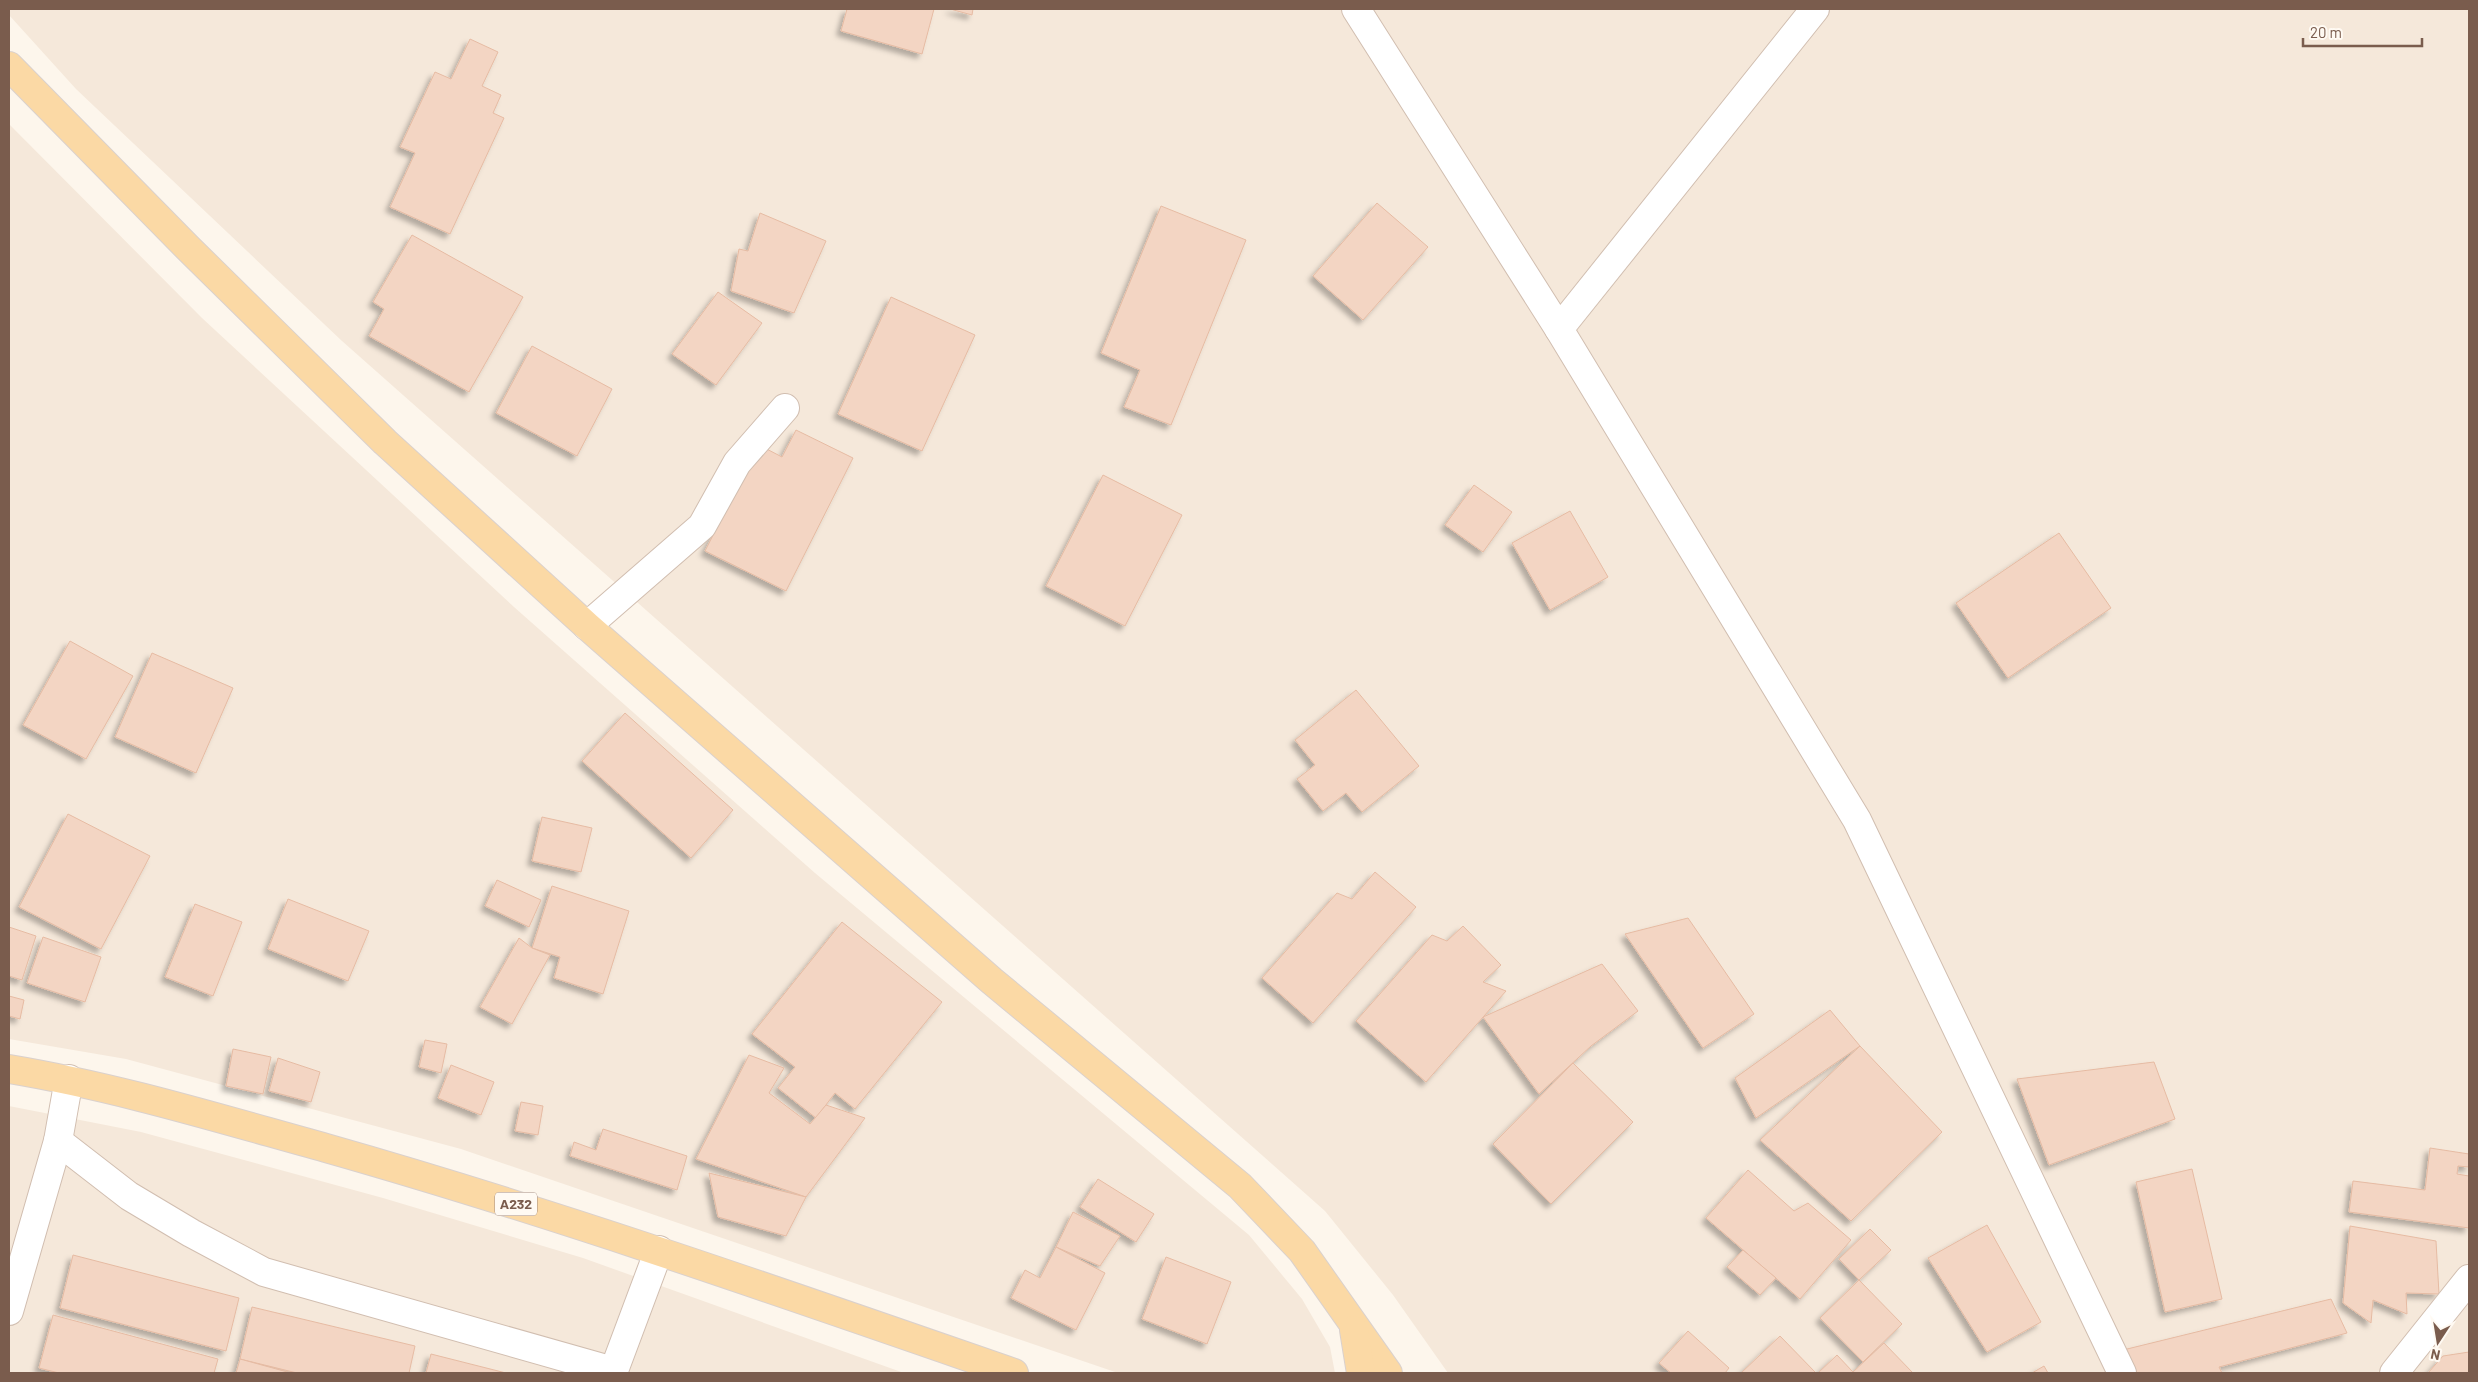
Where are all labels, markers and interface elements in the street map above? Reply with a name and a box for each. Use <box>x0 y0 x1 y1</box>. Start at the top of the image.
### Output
scale bar <box>2303 15 2422 47</box>
text: 20 m <box>2310 23 2342 41</box>
road number: A232 <box>495 1192 537 1216</box>
north arrow <box>2413 1317 2463 1367</box>
text: N <box>2429 1346 2442 1364</box>

